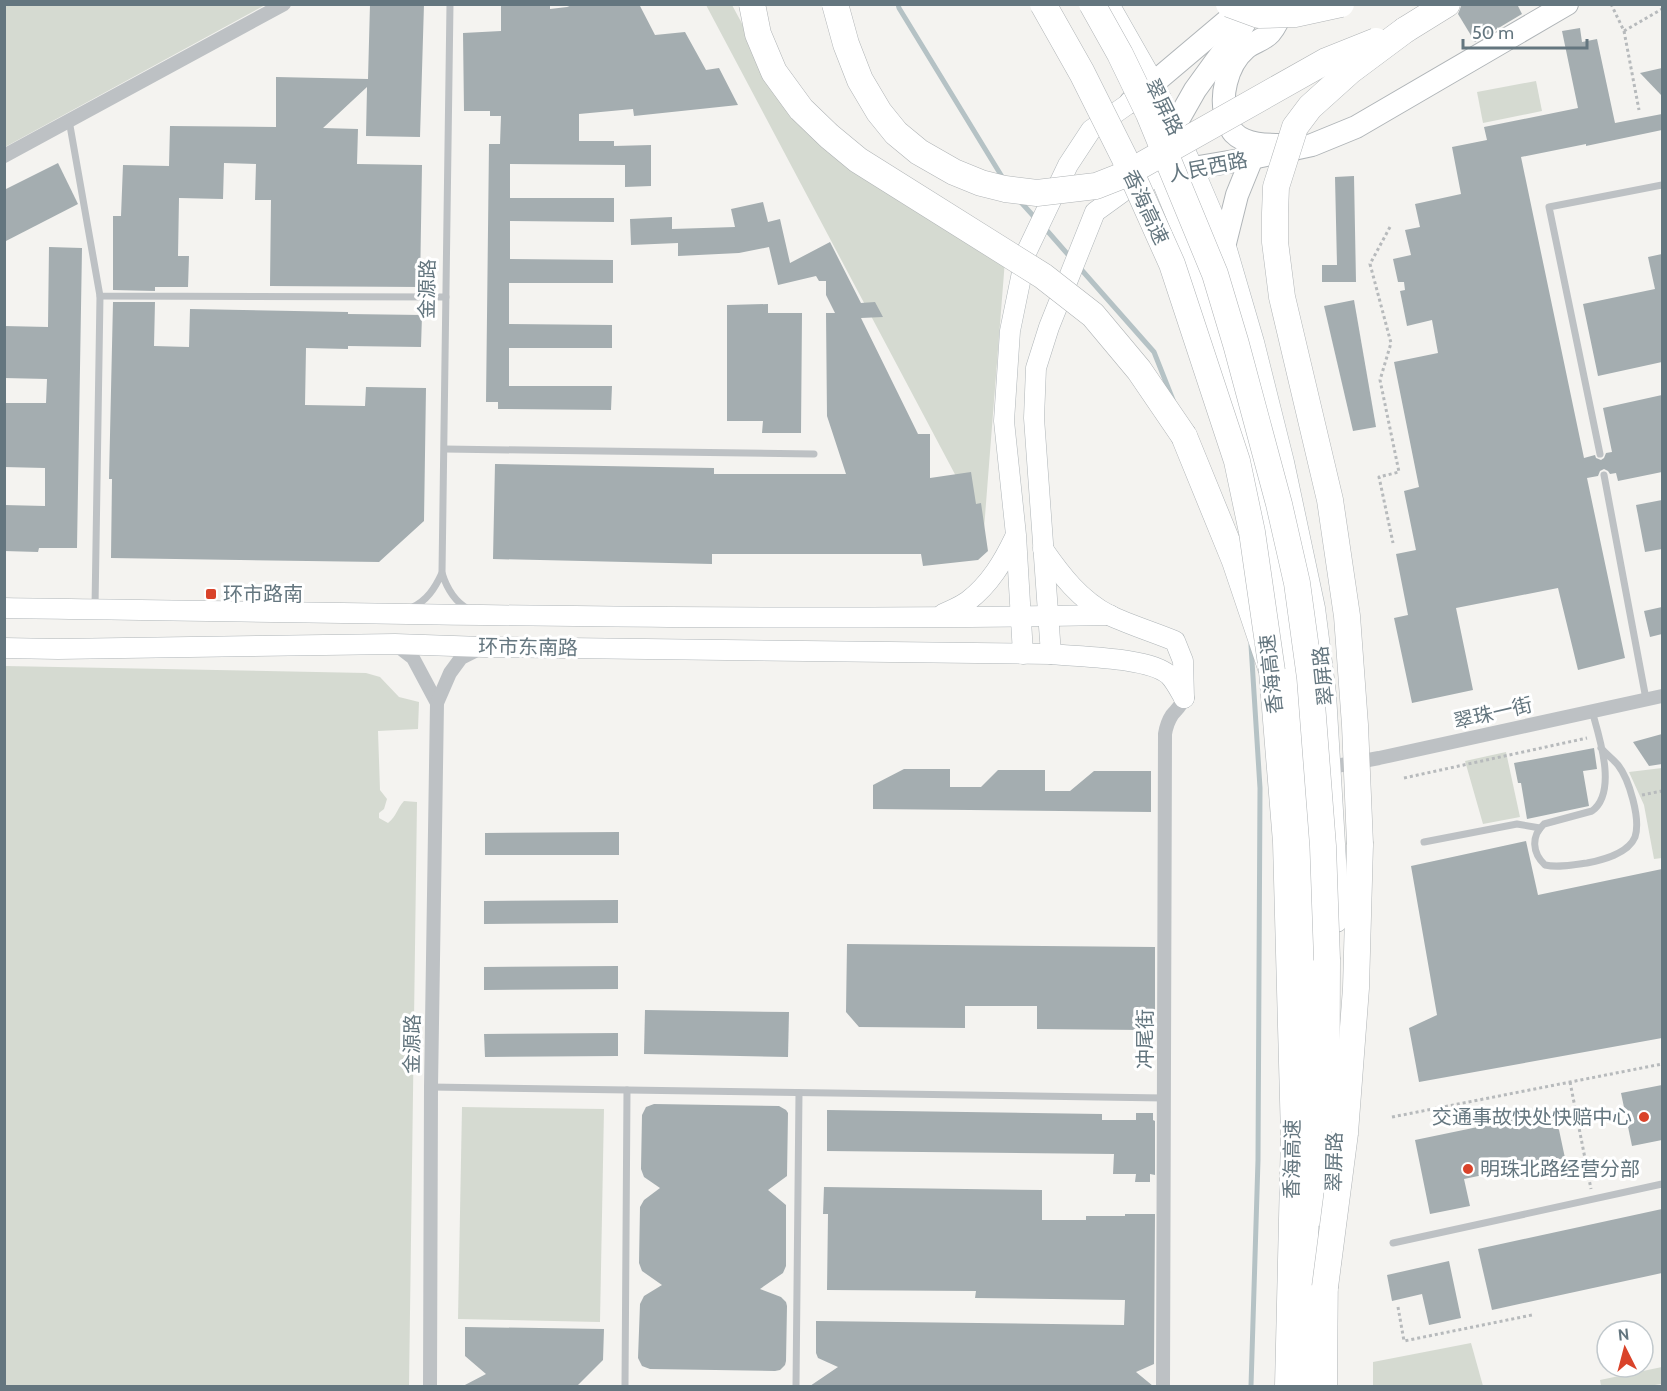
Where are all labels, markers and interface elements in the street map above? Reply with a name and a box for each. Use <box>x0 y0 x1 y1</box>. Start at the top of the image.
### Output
scale bar <box>1463 12 1588 50</box>
text: 50 m <box>1472 22 1514 44</box>
street label: 翠屏路 <box>1140 75 1188 139</box>
street label: 人民西路 <box>1166 148 1250 186</box>
street label: 香海高速 <box>1118 166 1174 248</box>
street label: 金源路 <box>414 259 440 319</box>
place label: 环市路南 <box>223 582 303 606</box>
marker: 环市路南 <box>204 587 218 601</box>
street label: 香海高速 <box>1255 633 1287 715</box>
street label: 环市东南路 <box>478 634 578 660</box>
street label: 翠屏路 <box>1308 645 1338 707</box>
street label: 翠珠一街 <box>1451 692 1535 734</box>
street label: 冲尾街 <box>1133 1009 1157 1069</box>
street label: 金源路 <box>399 1014 425 1074</box>
place label: 交通事故快处快赔中心 <box>1432 1105 1632 1129</box>
marker: 交通事故快处快赔中心 <box>1637 1110 1651 1124</box>
street label: 香海高速 <box>1279 1119 1305 1199</box>
street label: 翠屏路 <box>1321 1132 1347 1192</box>
place label: 明珠北路经营分部 <box>1480 1157 1640 1181</box>
marker: 明珠北路经营分部 <box>1461 1162 1475 1176</box>
north arrow <box>1595 1319 1655 1379</box>
text: N <box>1617 1325 1630 1345</box>

